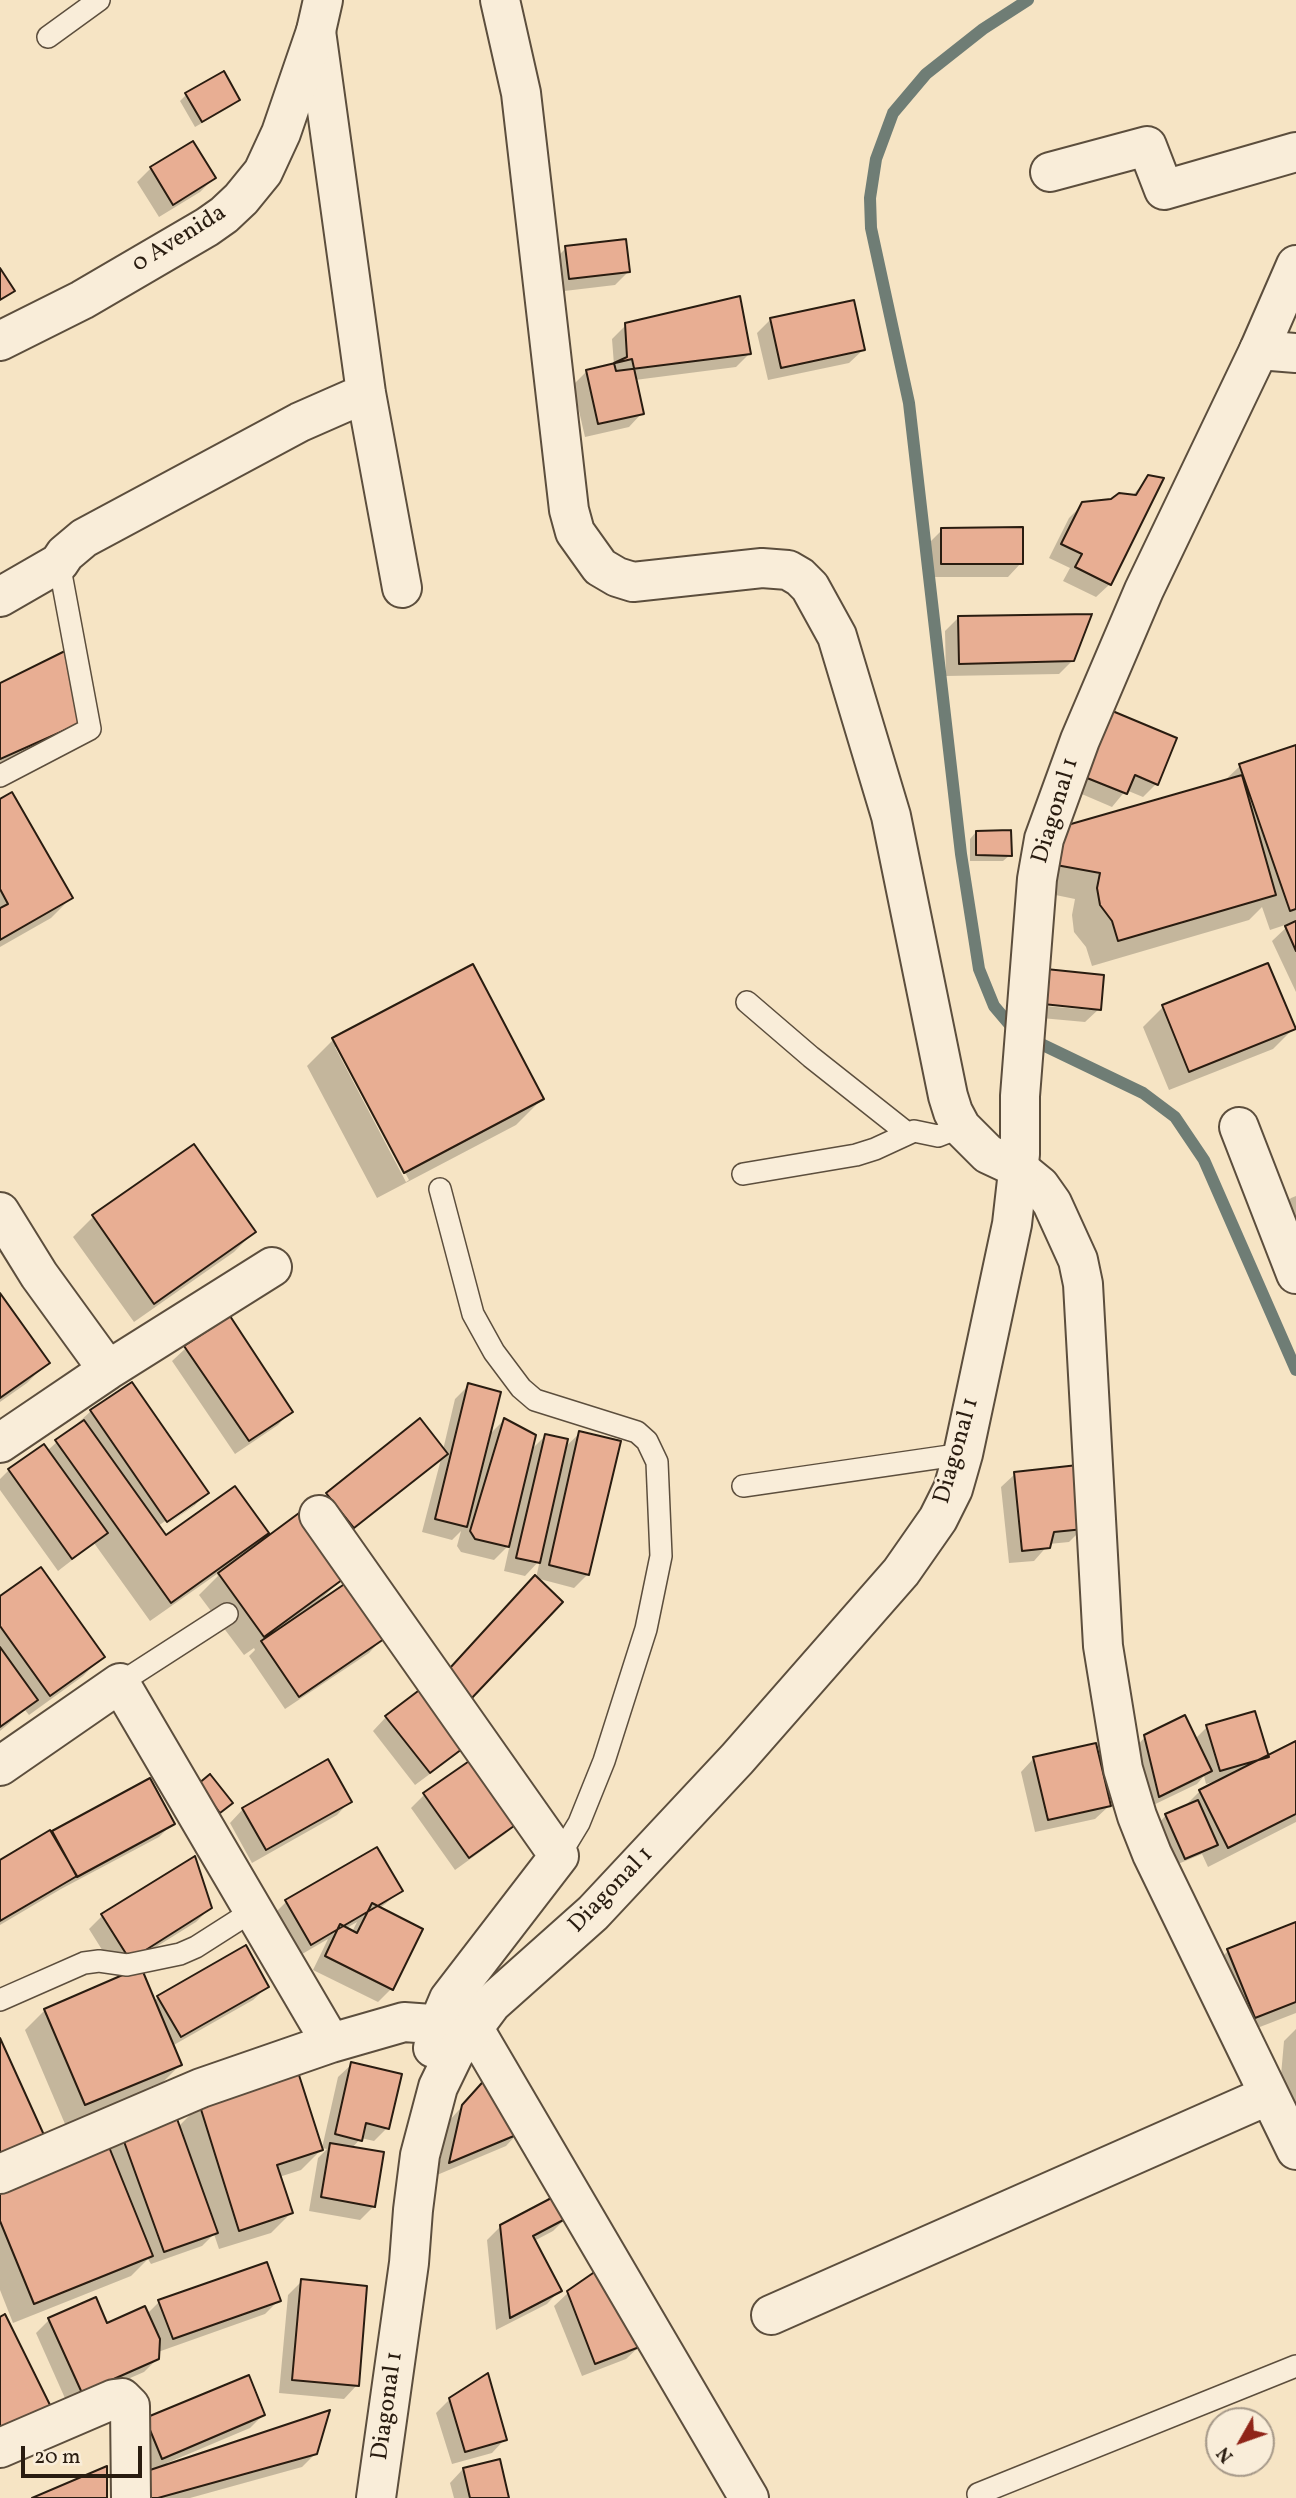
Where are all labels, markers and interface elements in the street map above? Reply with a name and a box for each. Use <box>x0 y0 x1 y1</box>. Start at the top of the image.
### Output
street label: 0 Avenida <box>128 200 232 280</box>
street label: Diagonal 1 <box>1027 755 1087 867</box>
street label: Diagonal 1 <box>929 1394 987 1508</box>
street label: Diagonal 1 <box>564 1842 660 1940</box>
street label: Diagonal 1 <box>367 2350 411 2462</box>
north arrow <box>1205 2407 1275 2477</box>
scale bar <box>24 2432 145 2476</box>
text: N <box>1211 2441 1240 2468</box>
text: 20 m <box>34 2443 80 2472</box>

